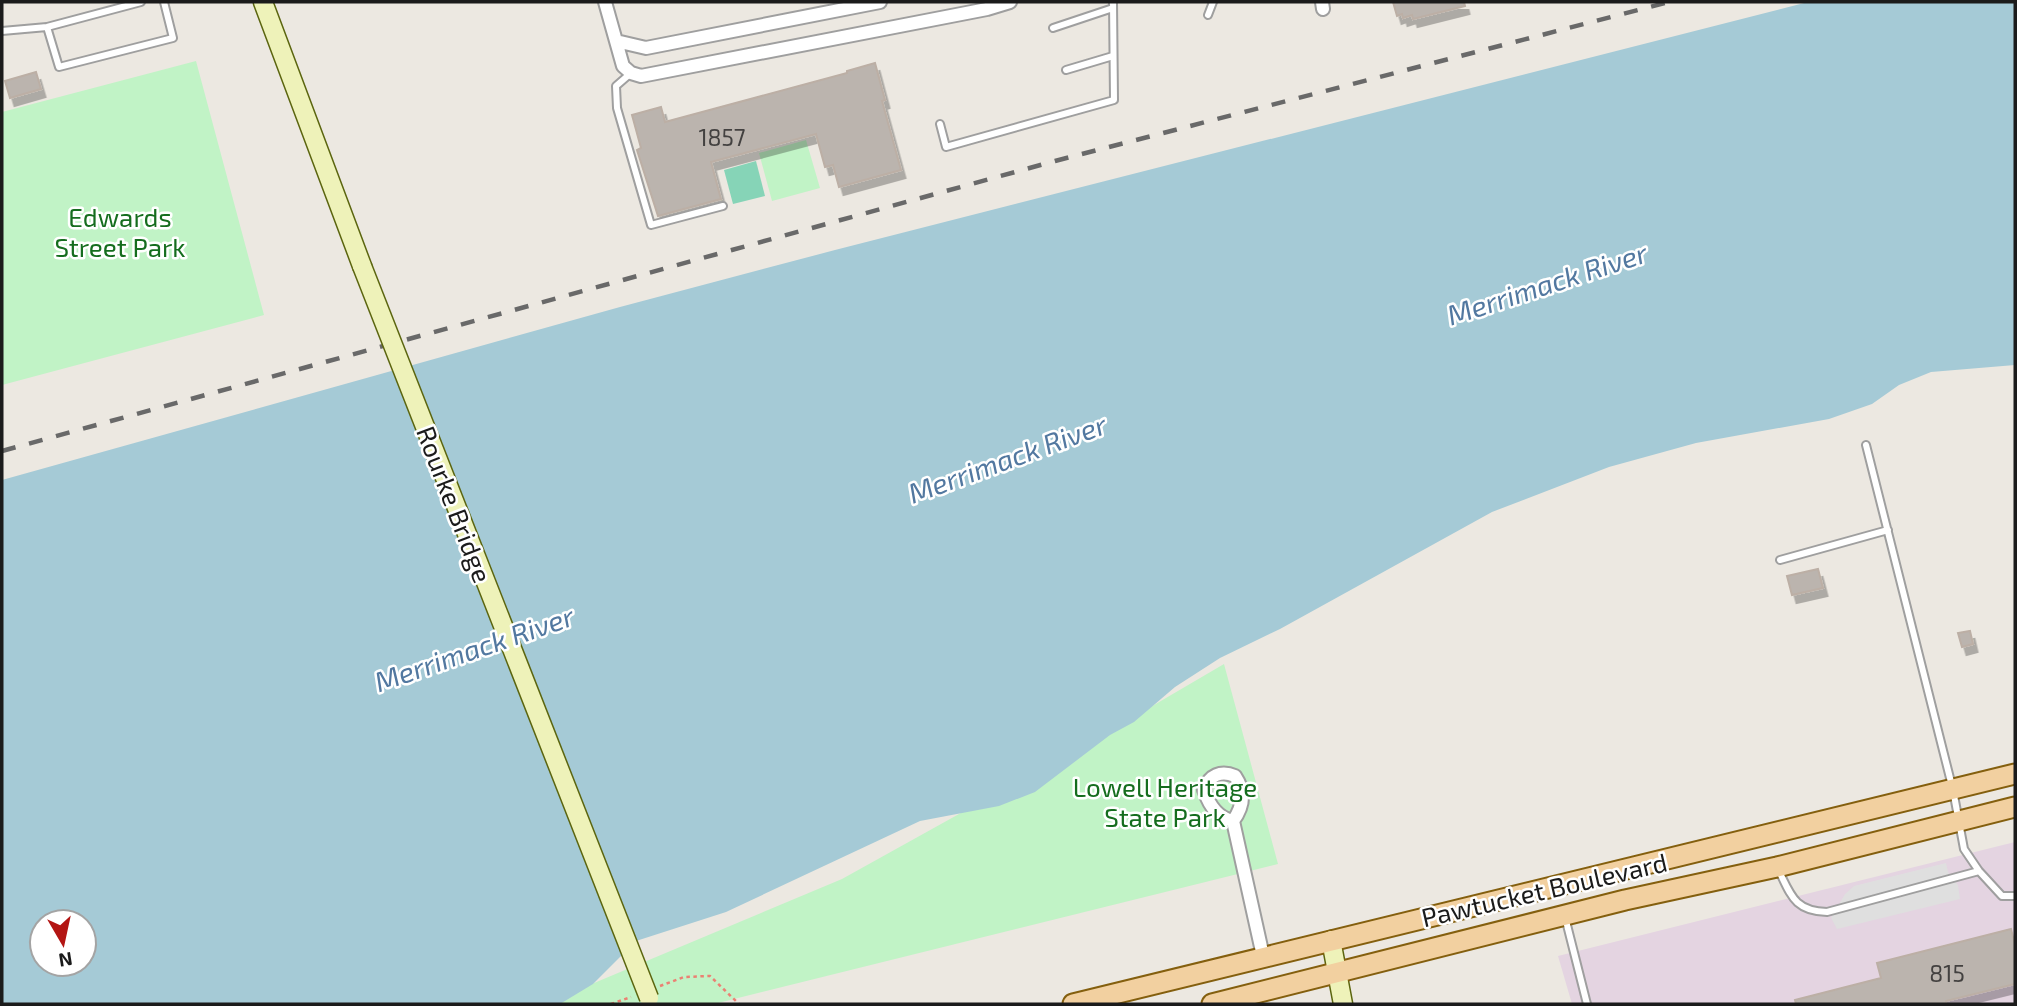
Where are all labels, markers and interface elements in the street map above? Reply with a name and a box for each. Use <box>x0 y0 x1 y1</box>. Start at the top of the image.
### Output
house number: 1857 <box>698 123 746 151</box>
park label: Edwards Street Park <box>54 201 186 262</box>
water label: Merrimack River <box>1442 234 1652 331</box>
water label: Merrimack River <box>903 406 1112 510</box>
street label: Rourke Bridge <box>411 422 499 586</box>
water label: Merrimack River <box>370 598 579 698</box>
park label: Lowell Heritage State Park <box>1073 771 1257 832</box>
street label: Pawtucket Boulevard <box>1418 846 1670 932</box>
north arrow <box>28 908 98 978</box>
text: N <box>57 948 74 973</box>
house number: 815 <box>1929 959 1965 987</box>

